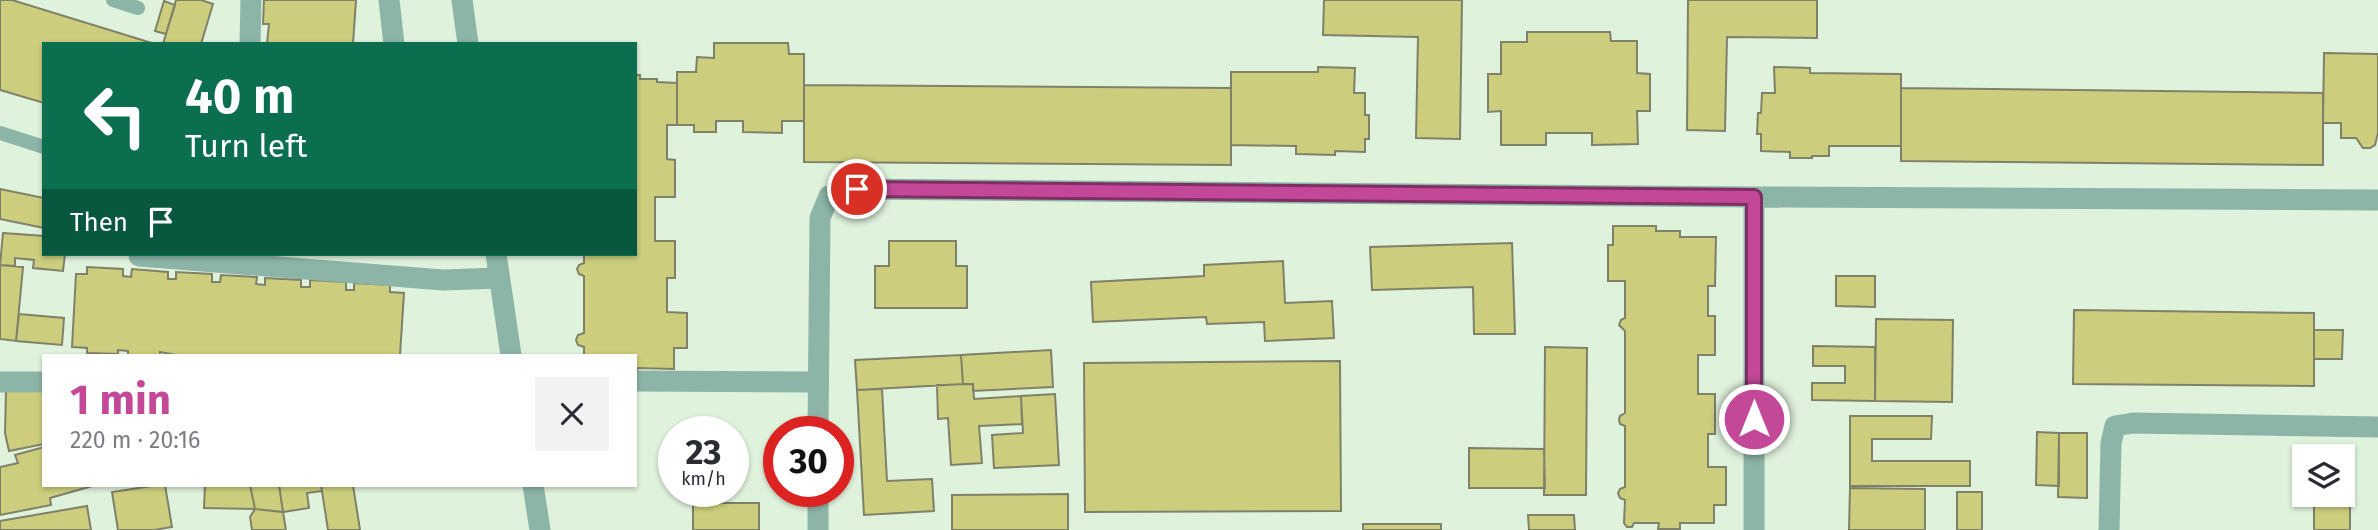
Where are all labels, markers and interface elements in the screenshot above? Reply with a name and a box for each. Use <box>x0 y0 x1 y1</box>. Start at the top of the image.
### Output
text: 40 m <box>185 67 294 126</box>
icon: left <box>70 70 161 161</box>
text: Turn left <box>185 127 307 165</box>
pin <box>827 159 887 219</box>
icon: arrive <box>838 170 876 208</box>
icon: arrive <box>142 203 180 241</box>
text: Then <box>70 207 128 238</box>
text: 1 min <box>70 375 171 425</box>
button: close <box>535 377 609 451</box>
position arrow <box>1717 382 1791 456</box>
speed limit sign: 30 <box>763 416 854 507</box>
text: 220 m · 20:16 <box>70 426 200 454</box>
text: 23 <box>685 431 722 473</box>
map controls <box>2292 444 2355 507</box>
button: layers <box>2292 444 2355 507</box>
text: km/h <box>681 468 726 490</box>

